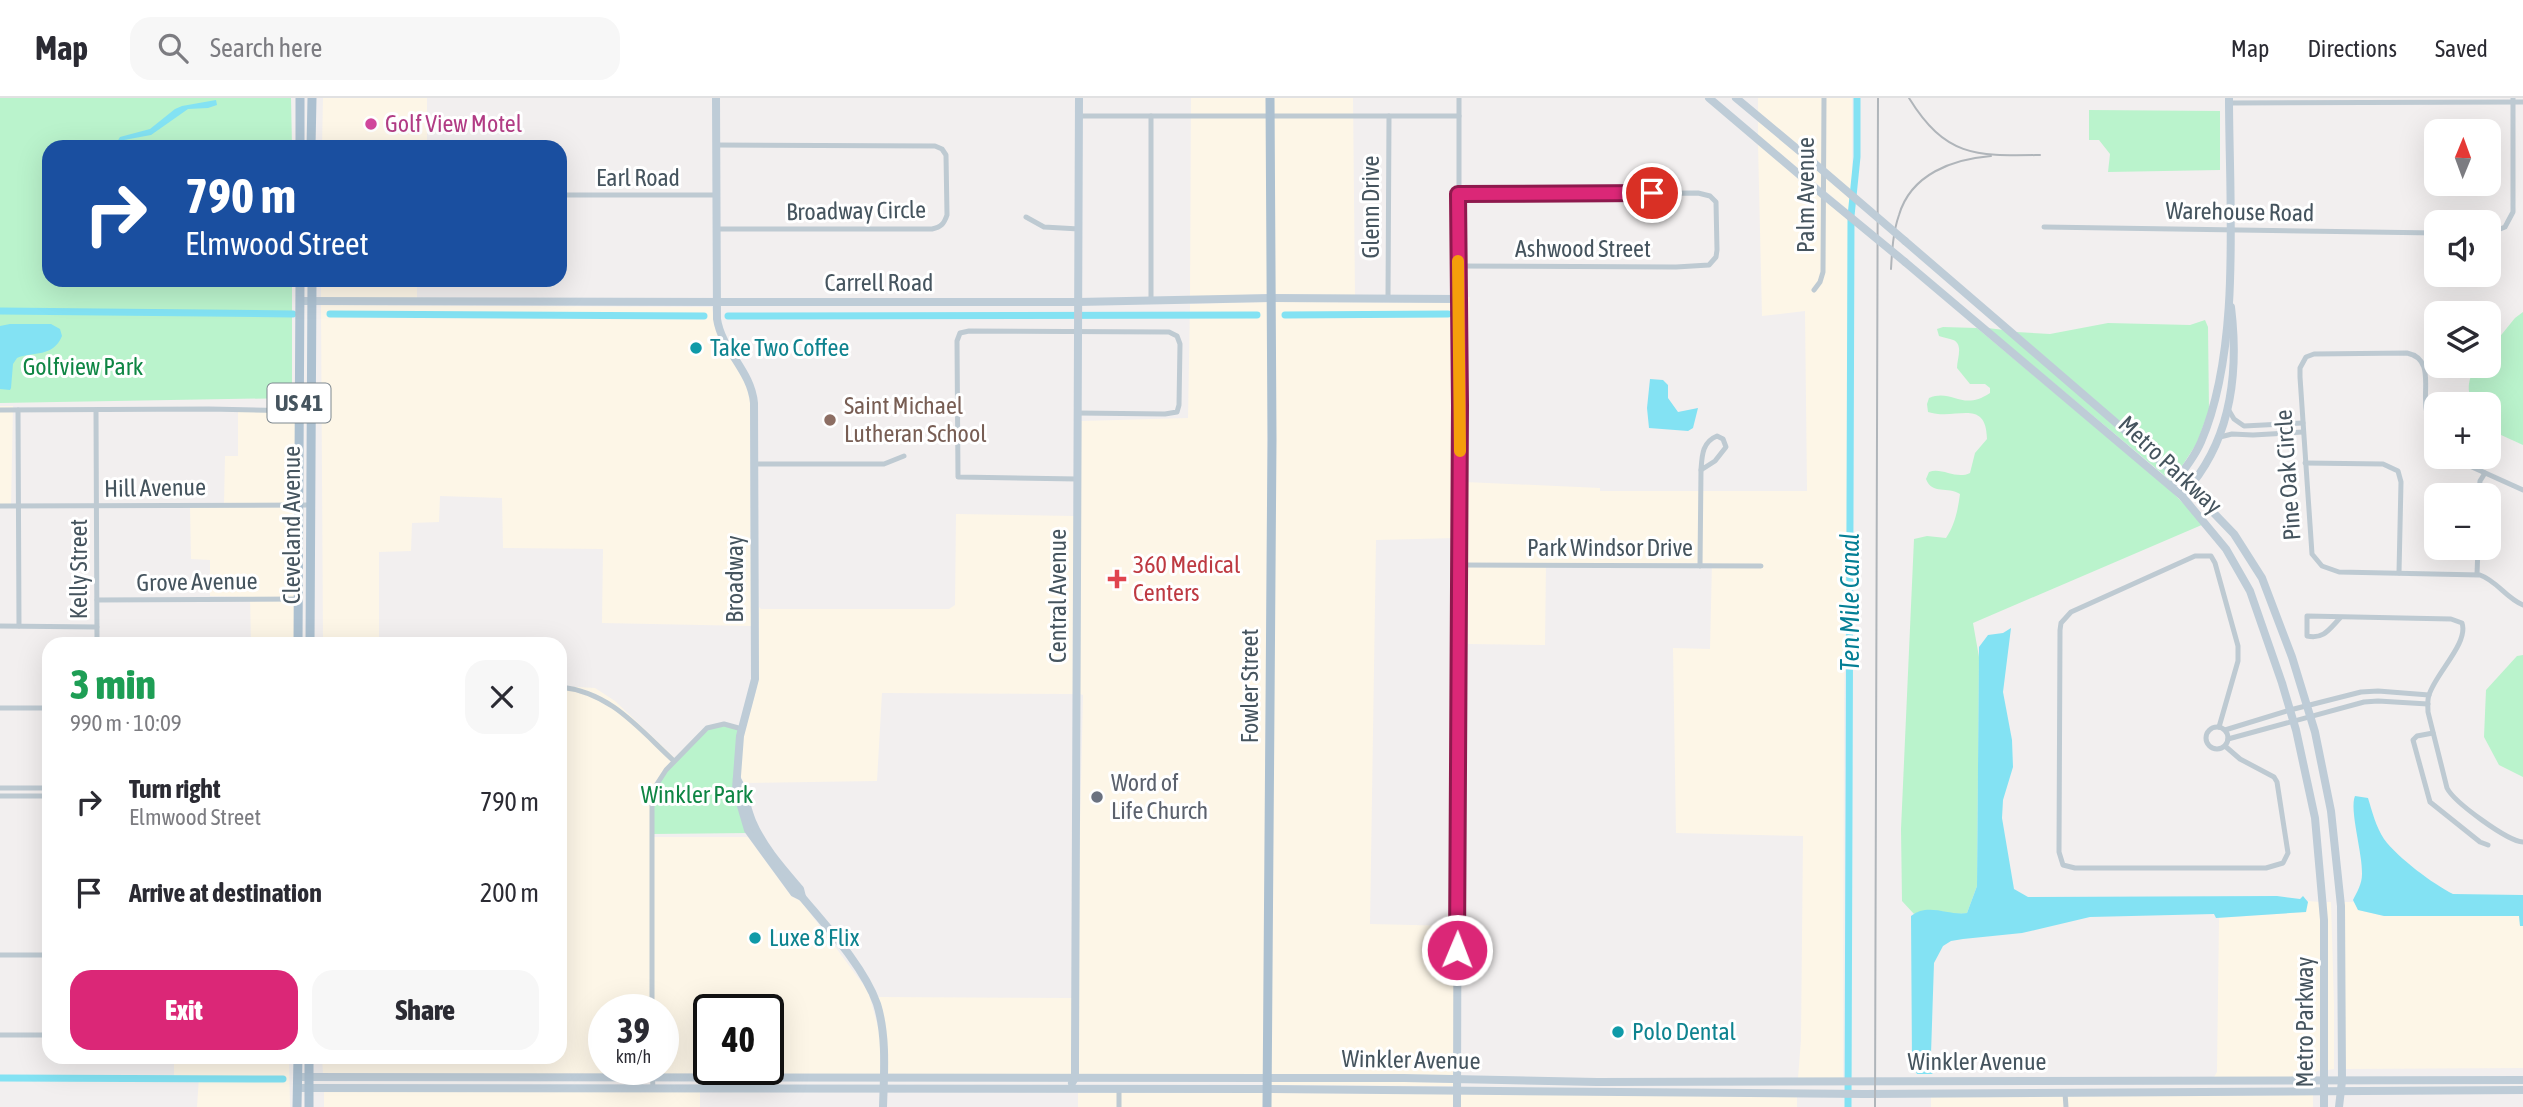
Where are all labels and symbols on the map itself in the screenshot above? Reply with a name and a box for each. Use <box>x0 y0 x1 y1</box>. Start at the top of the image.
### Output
place label: Golf View Motel <box>385 110 523 137</box>
marker: Golf View Motel <box>363 116 379 132</box>
north arrow <box>2424 119 2501 196</box>
street label: Palm Avenue <box>1792 137 1819 253</box>
street label: Glenn Drive <box>1357 156 1384 258</box>
pin <box>1622 163 1682 223</box>
street label: Earl Road <box>596 164 680 191</box>
street label: Broadway Circle <box>786 196 926 225</box>
street label: Warehouse Road <box>2165 197 2315 226</box>
street label: Ashwood Street <box>1515 235 1651 262</box>
street label: Carrell Road <box>825 269 933 296</box>
place label: Take Two Coffee <box>710 334 849 361</box>
marker: Take Two Coffee <box>688 340 704 356</box>
park label: Golfview Park <box>23 353 144 380</box>
road number: US 41 <box>268 384 330 422</box>
place label: Saint Michael Lutheran School <box>844 392 987 447</box>
street label: Pine Oak Circle <box>2269 409 2306 541</box>
street label: Metro Parkway <box>2113 410 2227 519</box>
marker: Saint Michael Lutheran School <box>822 412 838 428</box>
street label: Cleveland Avenue <box>278 446 305 604</box>
street label: Hill Avenue <box>104 473 206 502</box>
street label: Kelly Street <box>65 519 92 619</box>
street label: Central Avenue <box>1044 529 1071 663</box>
water label: Ten Mile Canal <box>1835 533 1865 671</box>
street label: Park Windsor Drive <box>1527 534 1693 561</box>
street label: Broadway <box>721 535 748 623</box>
place label: 360 Medical Centers <box>1133 551 1241 606</box>
street label: Grove Avenue <box>136 567 258 596</box>
marker: 360 Medical Centers <box>1107 569 1127 589</box>
street label: Fowler Street <box>1236 629 1263 743</box>
place label: Word of Life Church <box>1111 769 1208 824</box>
park label: Winkler Park <box>641 781 754 808</box>
marker: Word of Life Church <box>1089 789 1105 805</box>
position arrow <box>1420 913 1494 987</box>
place label: Luxe 8 Flix <box>769 924 860 951</box>
marker: Luxe 8 Flix <box>747 930 763 946</box>
street label: Metro Parkway <box>2291 957 2318 1087</box>
speed limit sign: 40 <box>693 994 784 1085</box>
place label: Polo Dental <box>1632 1018 1737 1045</box>
marker: Polo Dental <box>1610 1024 1626 1040</box>
street label: Winkler Avenue <box>1341 1045 1481 1074</box>
street label: Winkler Avenue <box>1908 1048 2046 1075</box>

